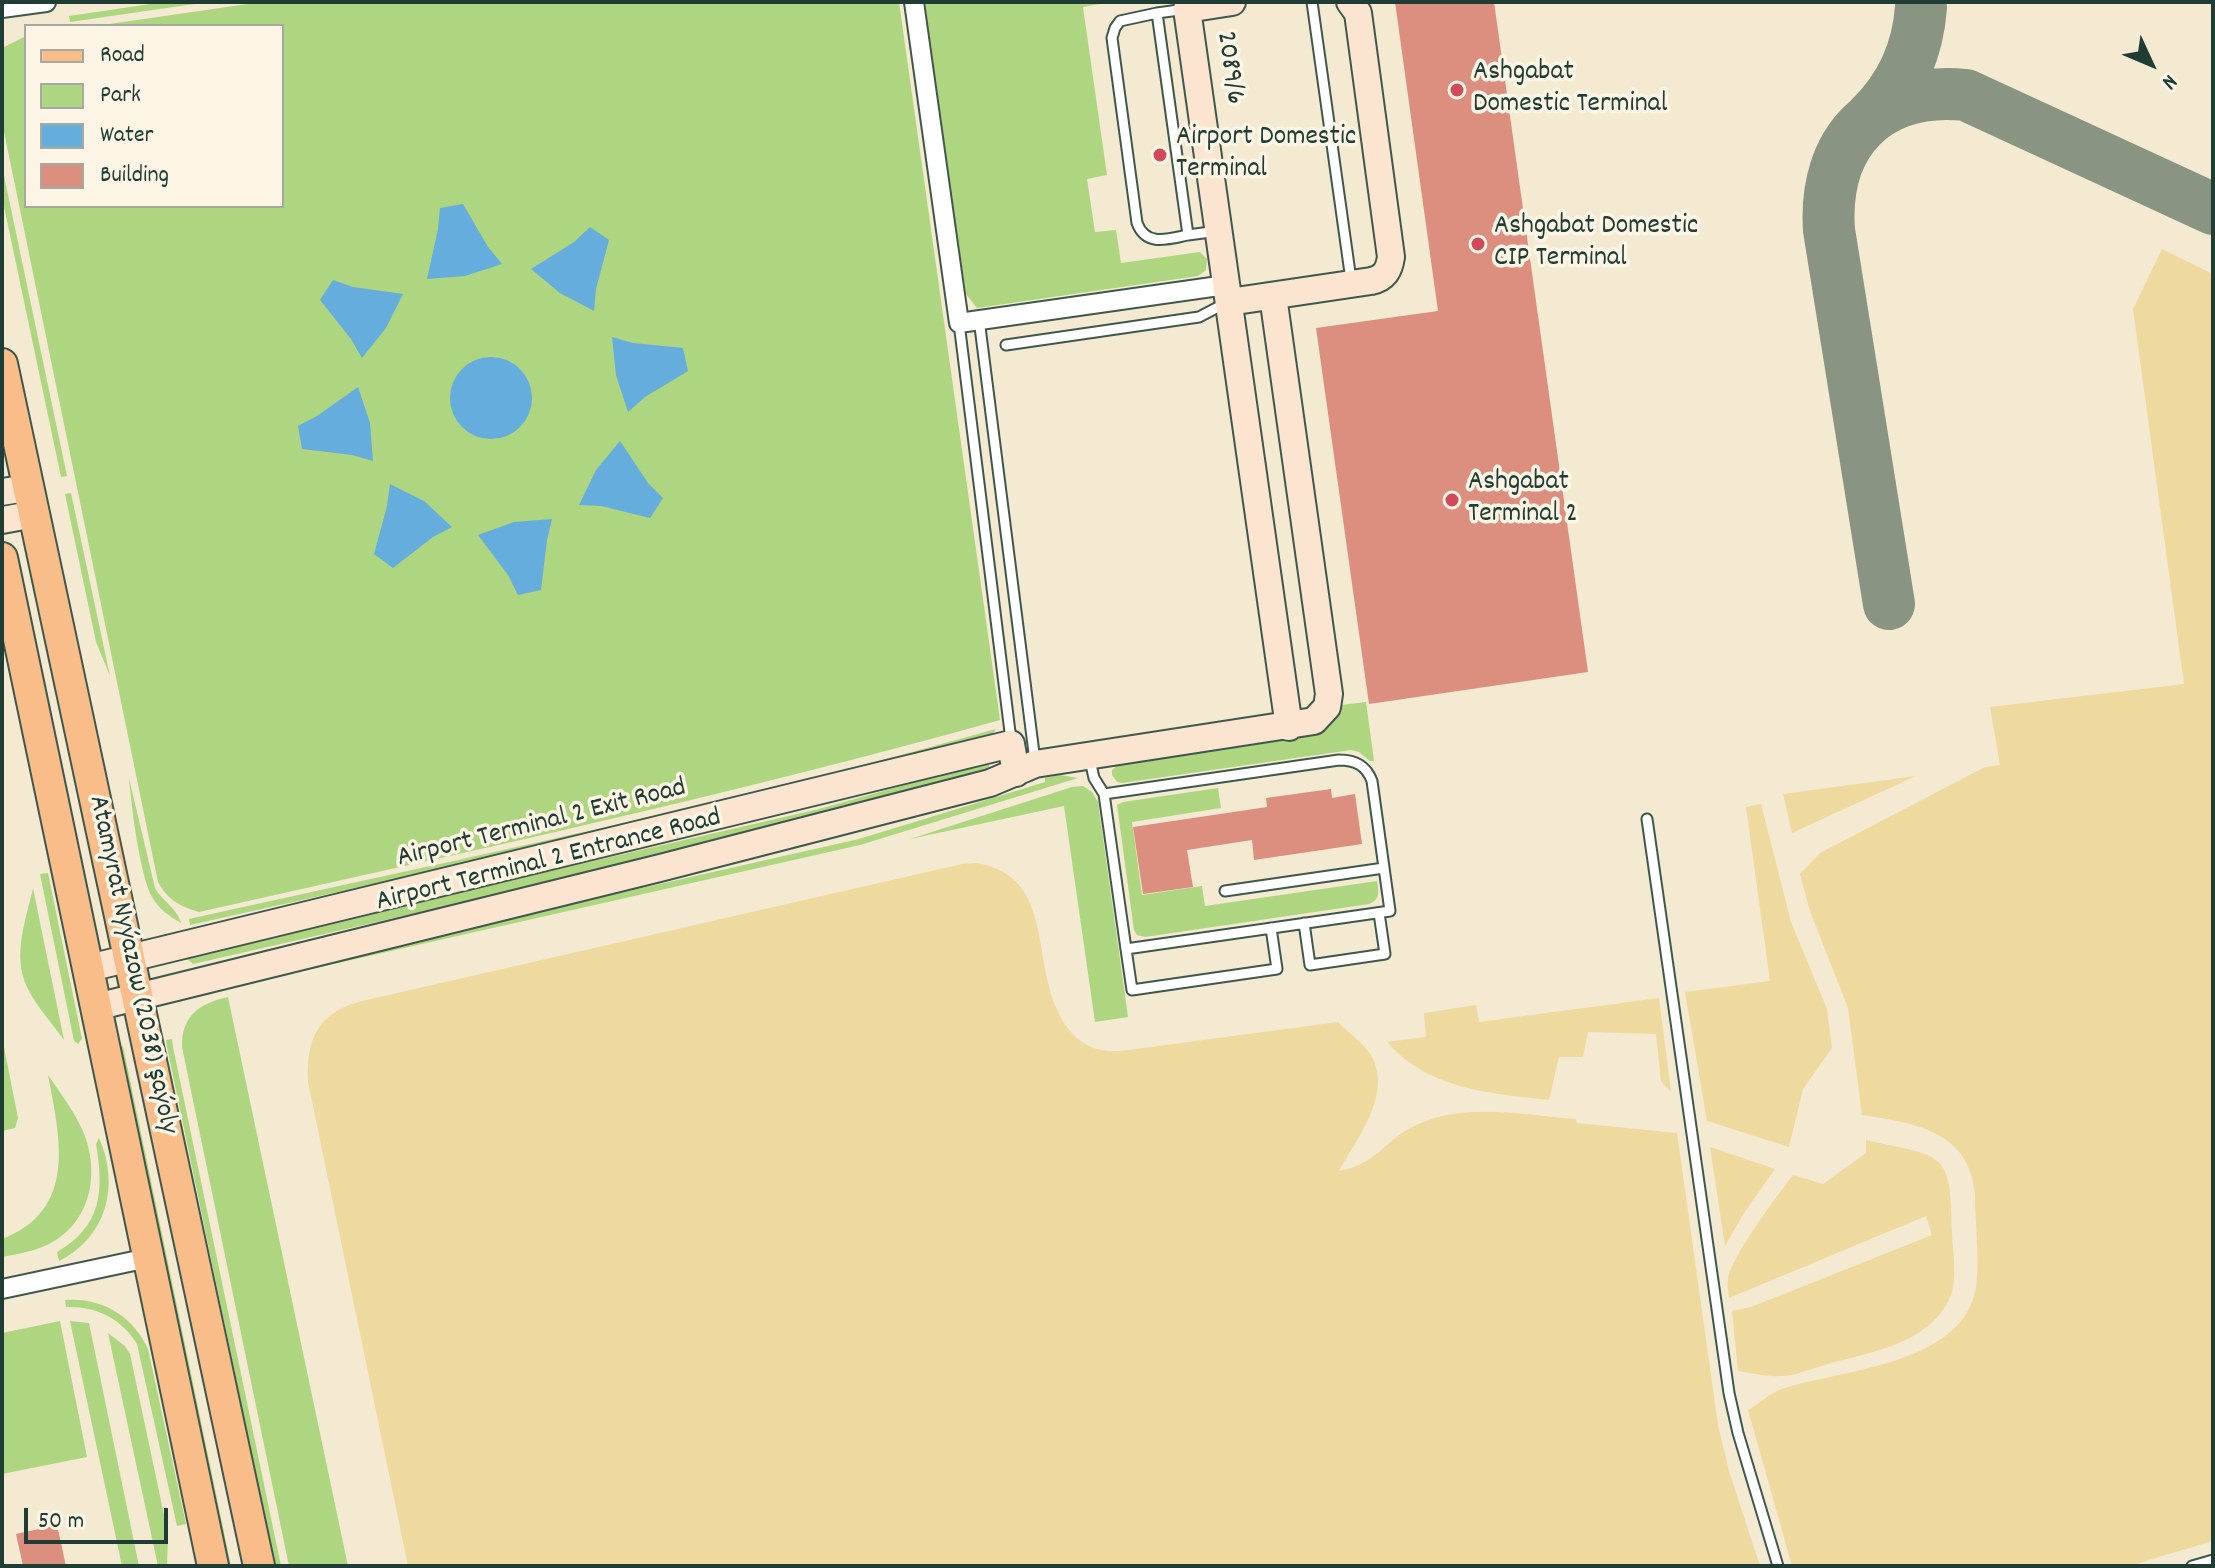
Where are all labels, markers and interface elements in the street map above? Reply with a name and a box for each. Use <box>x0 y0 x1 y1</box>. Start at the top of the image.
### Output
legend <box>24 24 284 208</box>
north arrow <box>2111 24 2191 104</box>
street label: 2089/6 <box>1206 29 1250 107</box>
text: Road <box>100 39 145 73</box>
place label: Ashgabat Domestic Terminal <box>1473 57 1667 123</box>
text: N <box>2154 66 2184 96</box>
text: Park <box>100 79 141 113</box>
marker: Ashgabat Domestic Terminal <box>1448 81 1466 99</box>
text: Water <box>100 119 153 153</box>
place label: Airport Domestic Terminal <box>1176 122 1356 188</box>
marker: Airport Domestic Terminal <box>1151 146 1169 164</box>
text: Building <box>100 159 169 193</box>
place label: Ashgabat Domestic CIP Terminal <box>1494 211 1698 277</box>
marker: Ashgabat Domestic CIP Terminal <box>1469 235 1487 253</box>
place label: Ashgabat Terminal 2 <box>1468 467 1578 533</box>
marker: Ashgabat Terminal 2 <box>1443 491 1461 509</box>
street label: Airport Terminal 2 Exit Road <box>394 773 690 877</box>
street label: Atamyrat Nyýazow (2038) şaýoly <box>79 793 183 1137</box>
street label: Airport Terminal 2 Entrance Road <box>373 803 725 921</box>
scale bar <box>28 1492 172 1542</box>
text: 50 m <box>38 1505 84 1539</box>

